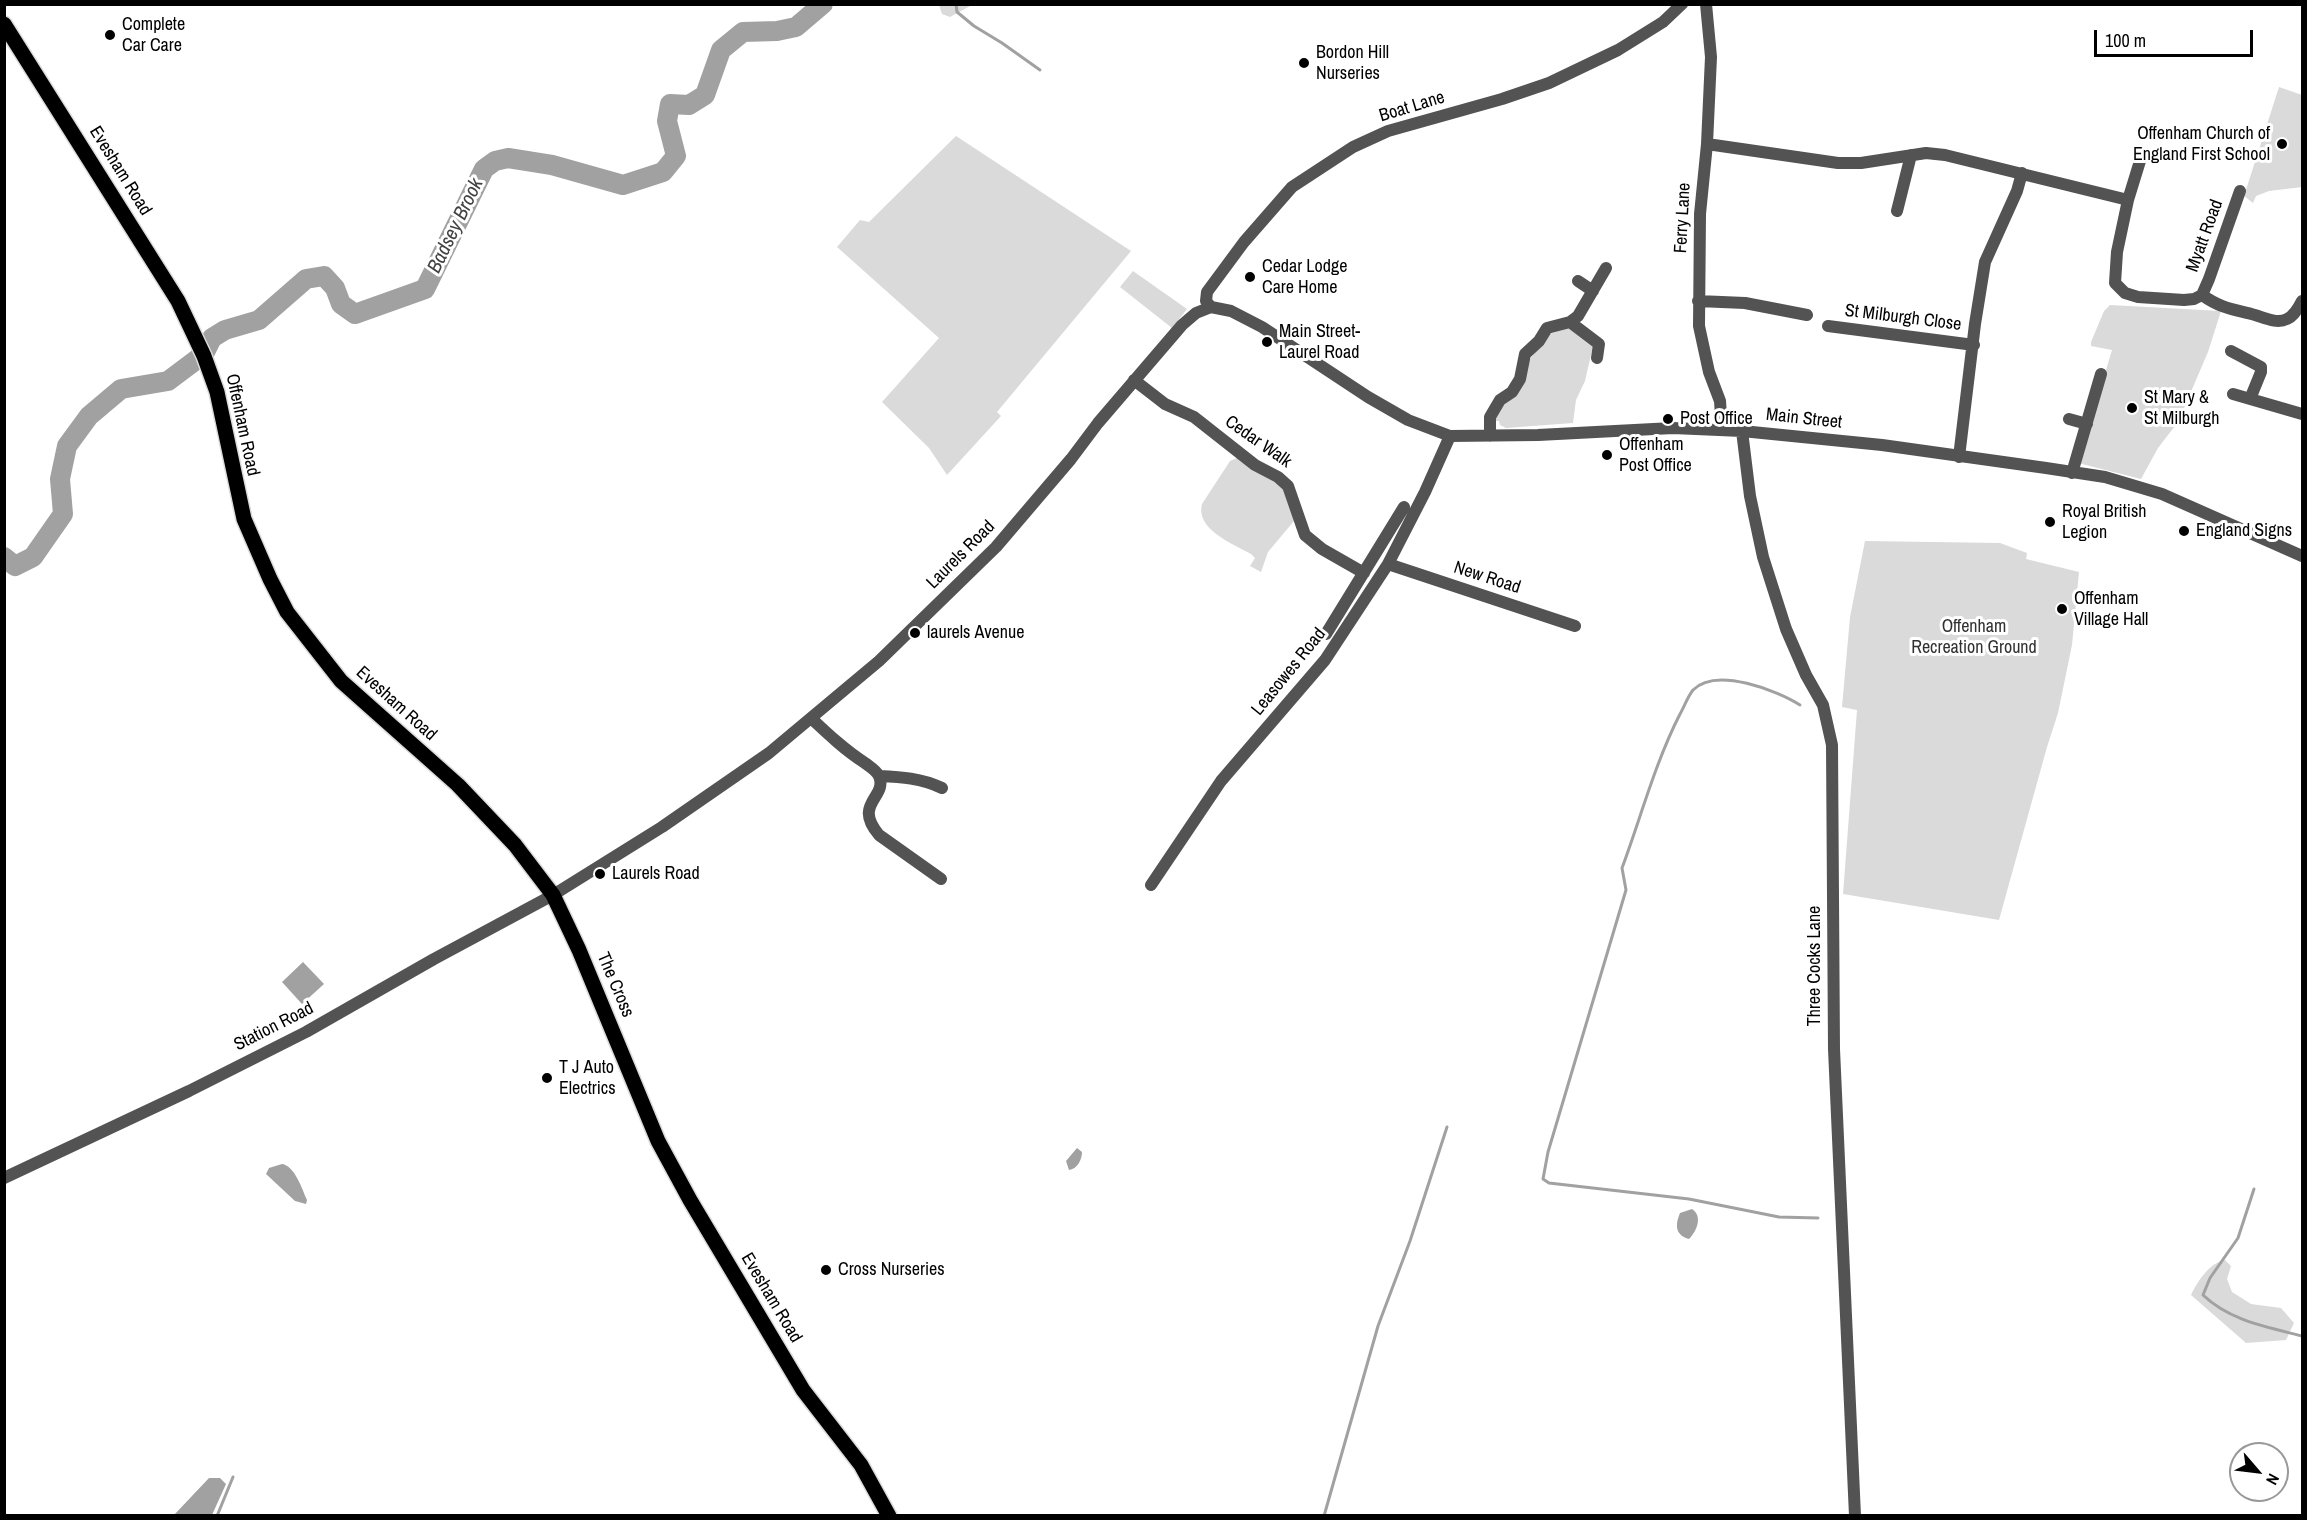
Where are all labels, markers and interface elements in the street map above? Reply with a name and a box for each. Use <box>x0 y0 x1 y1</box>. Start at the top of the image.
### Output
place label: Complete Car Care <box>122 14 185 57</box>
scale bar <box>2097 18 2256 56</box>
marker: Complete Car Care <box>103 28 117 42</box>
text: 100 m <box>2105 28 2146 53</box>
place label: Bordon Hill Nurseries <box>1316 42 1389 84</box>
marker: Bordon Hill Nurseries <box>1297 56 1311 70</box>
street label: Boat Lane <box>1377 87 1447 127</box>
street label: Evesham Road <box>84 122 156 220</box>
place label: Offenham Church of England First School <box>2133 123 2270 166</box>
marker: Offenham Church of England First School <box>2275 137 2289 151</box>
water label: Badsey Brook <box>423 175 489 277</box>
street label: Ferry Lane <box>1670 182 1696 254</box>
street label: Myatt Road <box>2182 197 2228 275</box>
place label: Cedar Lodge Care Home <box>1262 256 1347 298</box>
marker: Cedar Lodge Care Home <box>1243 270 1257 284</box>
street label: St Milburgh Close <box>1843 300 1963 336</box>
place label: Main Street- Laurel Road <box>1279 321 1360 364</box>
marker: Main Street- Laurel Road <box>1260 335 1274 349</box>
street label: Offenham Road <box>221 372 263 478</box>
place label: St Mary & St Milburgh <box>2144 387 2219 430</box>
marker: St Mary & St Milburgh <box>2125 401 2139 415</box>
street label: Main Street <box>1765 404 1843 434</box>
place label: Post Office <box>1680 408 1753 430</box>
street label: Cedar Walk <box>1220 411 1296 473</box>
marker: Post Office <box>1661 412 1675 426</box>
place label: Offenham Post Office <box>1619 434 1692 476</box>
marker: Offenham Post Office <box>1600 448 1614 462</box>
place label: Royal British Legion <box>2062 501 2146 544</box>
marker: Royal British Legion <box>2043 515 2057 529</box>
street label: Laurels Road <box>922 516 1000 594</box>
place label: England Signs <box>2196 520 2292 542</box>
marker: England Signs <box>2177 524 2191 538</box>
street label: New Road <box>1451 557 1523 599</box>
place label: Offenham Village Hall <box>2074 588 2148 630</box>
marker: Offenham Village Hall <box>2055 602 2069 616</box>
park label: Offenham Recreation Ground <box>1911 616 2037 658</box>
place label: laurels Avenue <box>927 622 1024 644</box>
street label: Leasowes Road <box>1247 624 1331 720</box>
marker: laurels Avenue <box>908 626 922 640</box>
street label: Evesham Road <box>351 662 441 746</box>
place label: Laurels Road <box>612 863 700 885</box>
marker: Laurels Road <box>593 867 607 881</box>
street label: Three Cocks Lane <box>1804 906 1826 1026</box>
street label: The Cross <box>592 949 638 1021</box>
street label: Station Road <box>231 998 317 1056</box>
place label: T J Auto Electrics <box>559 1057 616 1100</box>
marker: T J Auto Electrics <box>540 1071 554 1085</box>
street label: Evesham Road <box>736 1249 806 1347</box>
place label: Cross Nurseries <box>838 1259 945 1281</box>
marker: Cross Nurseries <box>819 1263 833 1277</box>
north arrow <box>2229 1442 2289 1502</box>
text: N <box>2261 1470 2285 1489</box>

